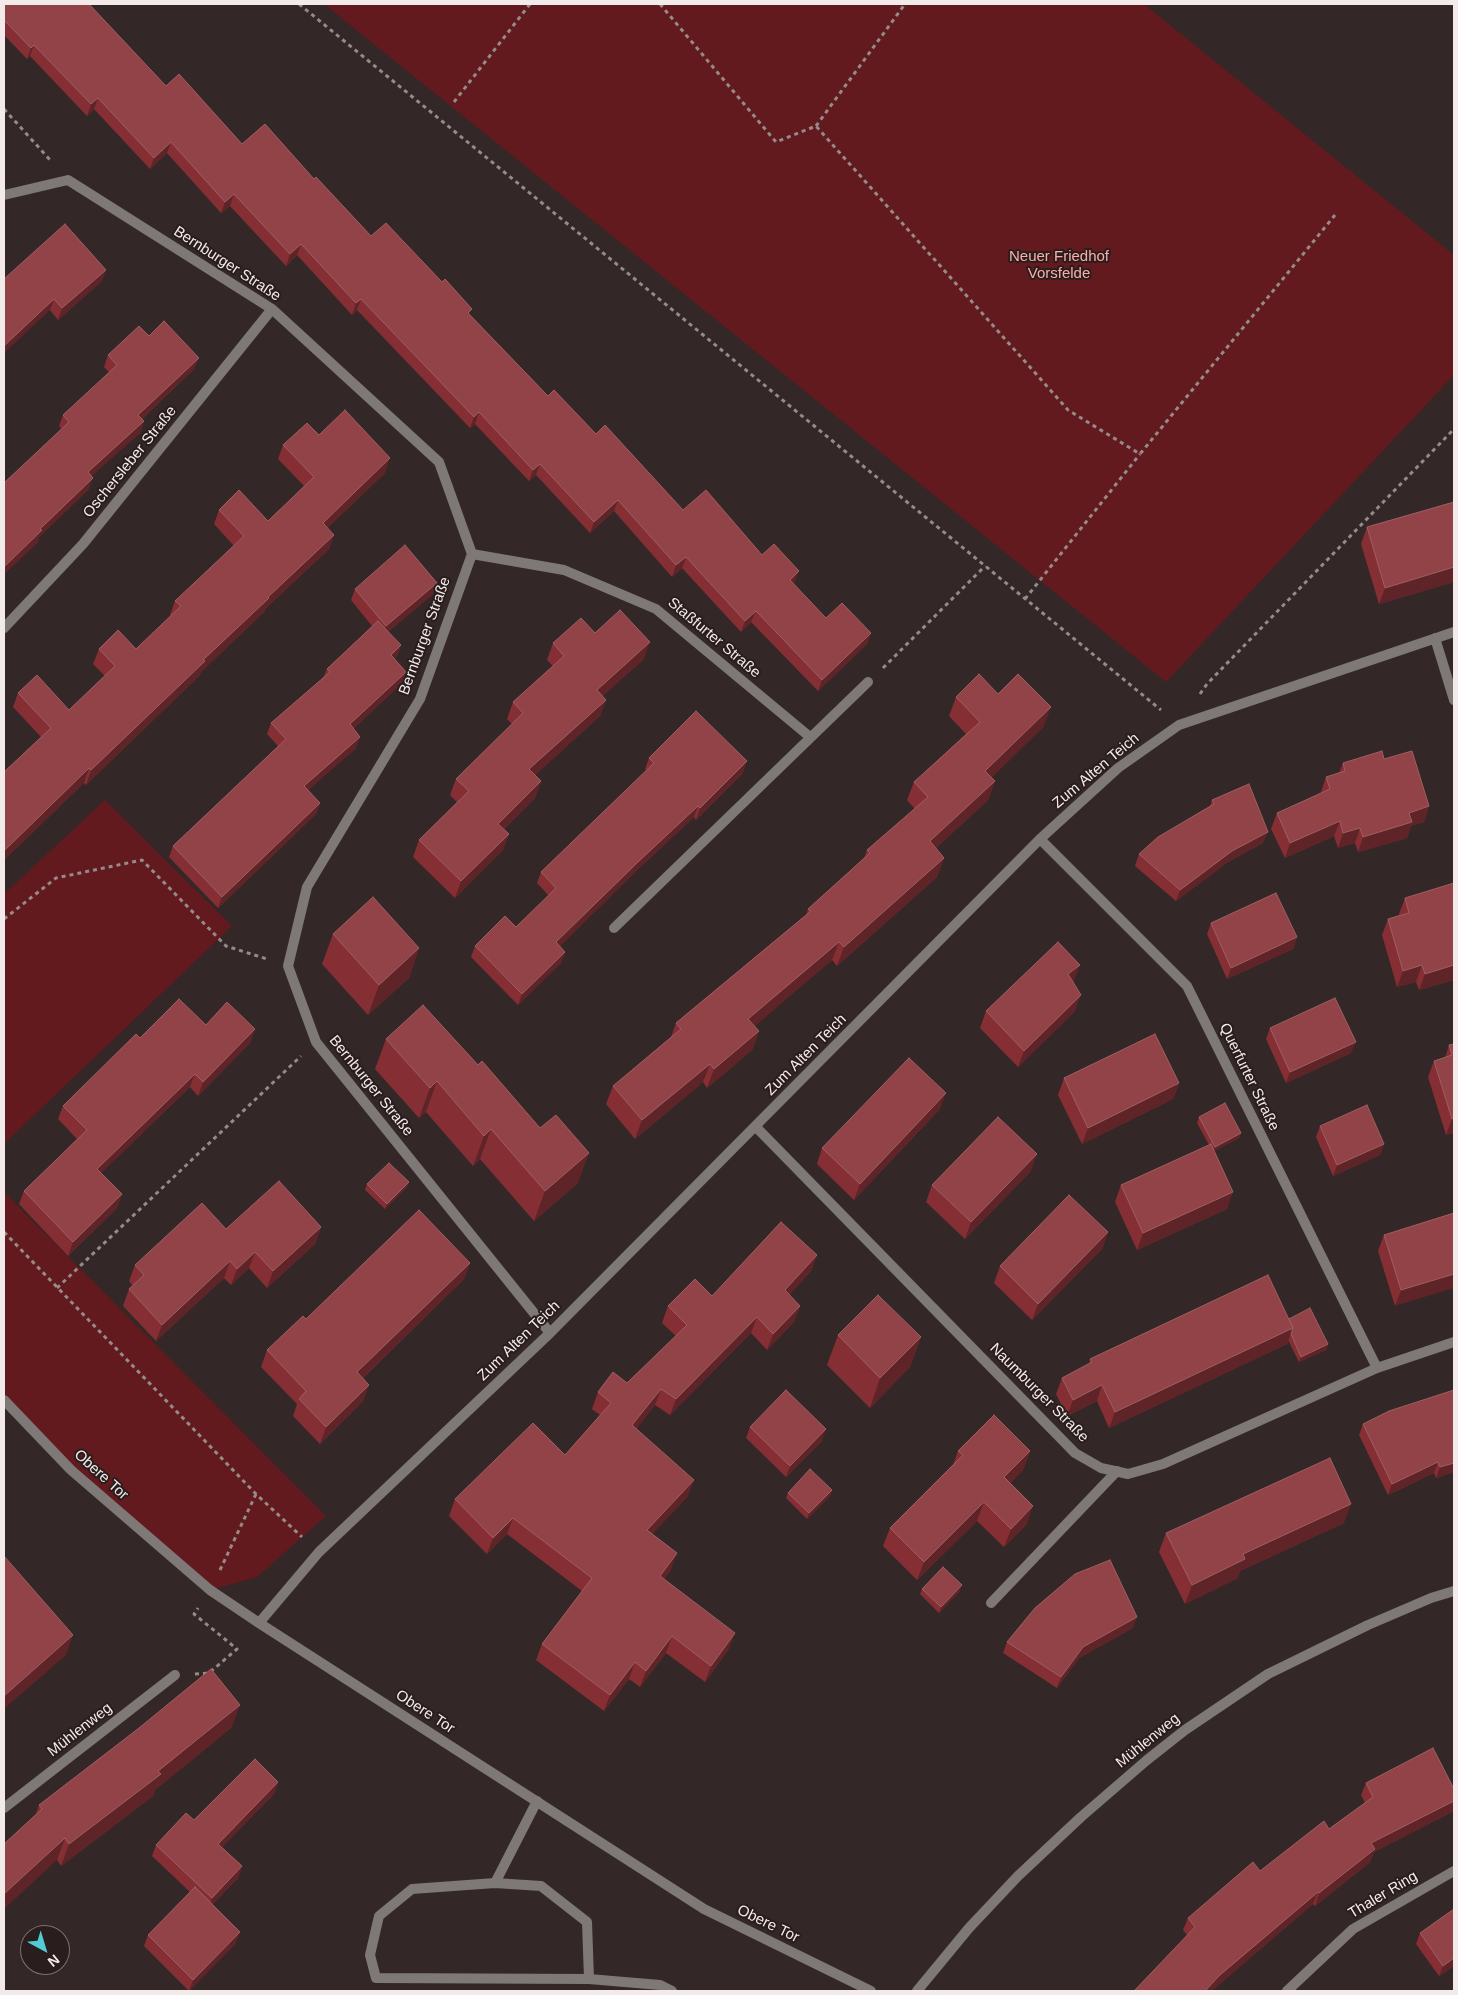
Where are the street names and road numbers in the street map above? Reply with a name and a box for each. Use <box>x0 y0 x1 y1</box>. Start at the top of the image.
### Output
street label: Bernburger Straße <box>170 223 284 305</box>
street label: Oschersleber Straße <box>79 403 181 521</box>
street label: Bernburger Straße <box>395 575 455 697</box>
street label: Staßfurter Straße <box>664 594 764 682</box>
street label: Zum Alten Teich <box>1049 730 1143 812</box>
street label: Zum Alten Teich <box>762 1011 850 1099</box>
street label: Querfurter Straße <box>1215 1020 1283 1134</box>
street label: Bernburger Straße <box>325 1032 417 1140</box>
street label: Zum Alten Teich <box>474 1297 564 1385</box>
street label: Naumburger Straße <box>986 1340 1092 1446</box>
street label: Obere Tor <box>70 1446 132 1504</box>
street label: Obere Tor <box>392 1686 458 1738</box>
street label: Mühlenweg <box>44 1699 116 1761</box>
street label: Mühlenweg <box>1113 1710 1183 1772</box>
street label: Thaler Ring <box>1345 1867 1421 1923</box>
street label: Obere Tor <box>734 1901 802 1947</box>

